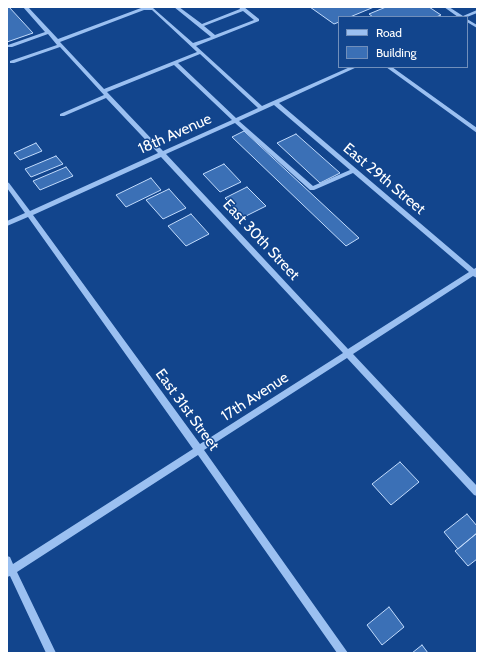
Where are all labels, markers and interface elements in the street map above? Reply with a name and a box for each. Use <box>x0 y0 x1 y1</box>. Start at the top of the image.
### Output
legend <box>338 16 468 68</box>
text: Road <box>376 25 402 40</box>
text: Building <box>376 45 417 60</box>
street label: 18th Avenue <box>136 110 214 158</box>
street label: East 29th Street <box>339 139 429 219</box>
street label: East 30th Street <box>219 196 303 284</box>
street label: East 31st Street <box>151 366 223 454</box>
street label: 17th Avenue <box>218 369 292 425</box>

